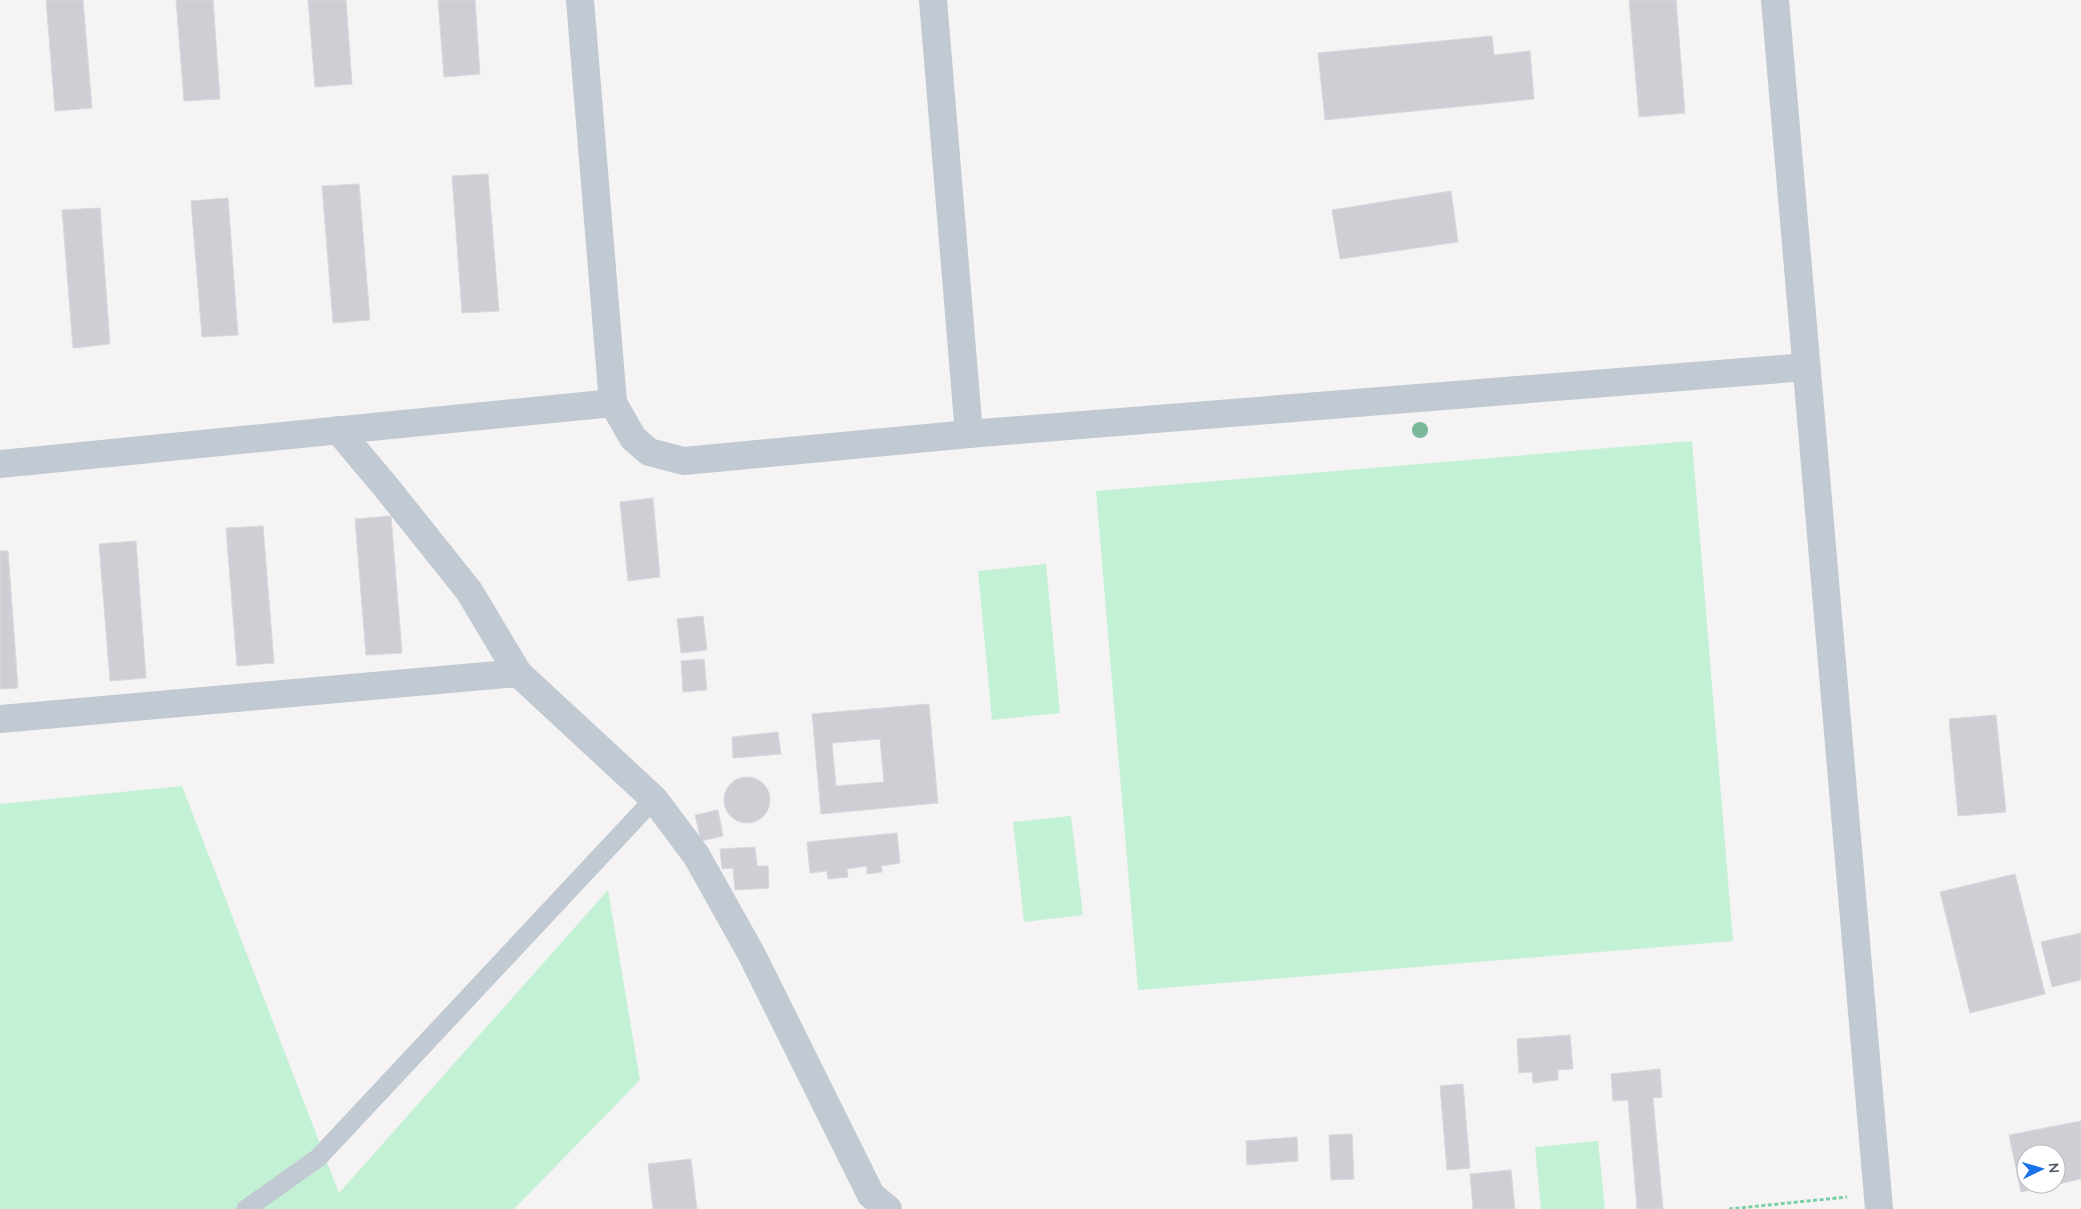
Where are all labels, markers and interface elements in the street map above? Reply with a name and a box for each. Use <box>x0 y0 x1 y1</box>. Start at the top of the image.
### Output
north arrow <box>2016 1144 2066 1194</box>
text: N <box>2045 1162 2063 1174</box>

